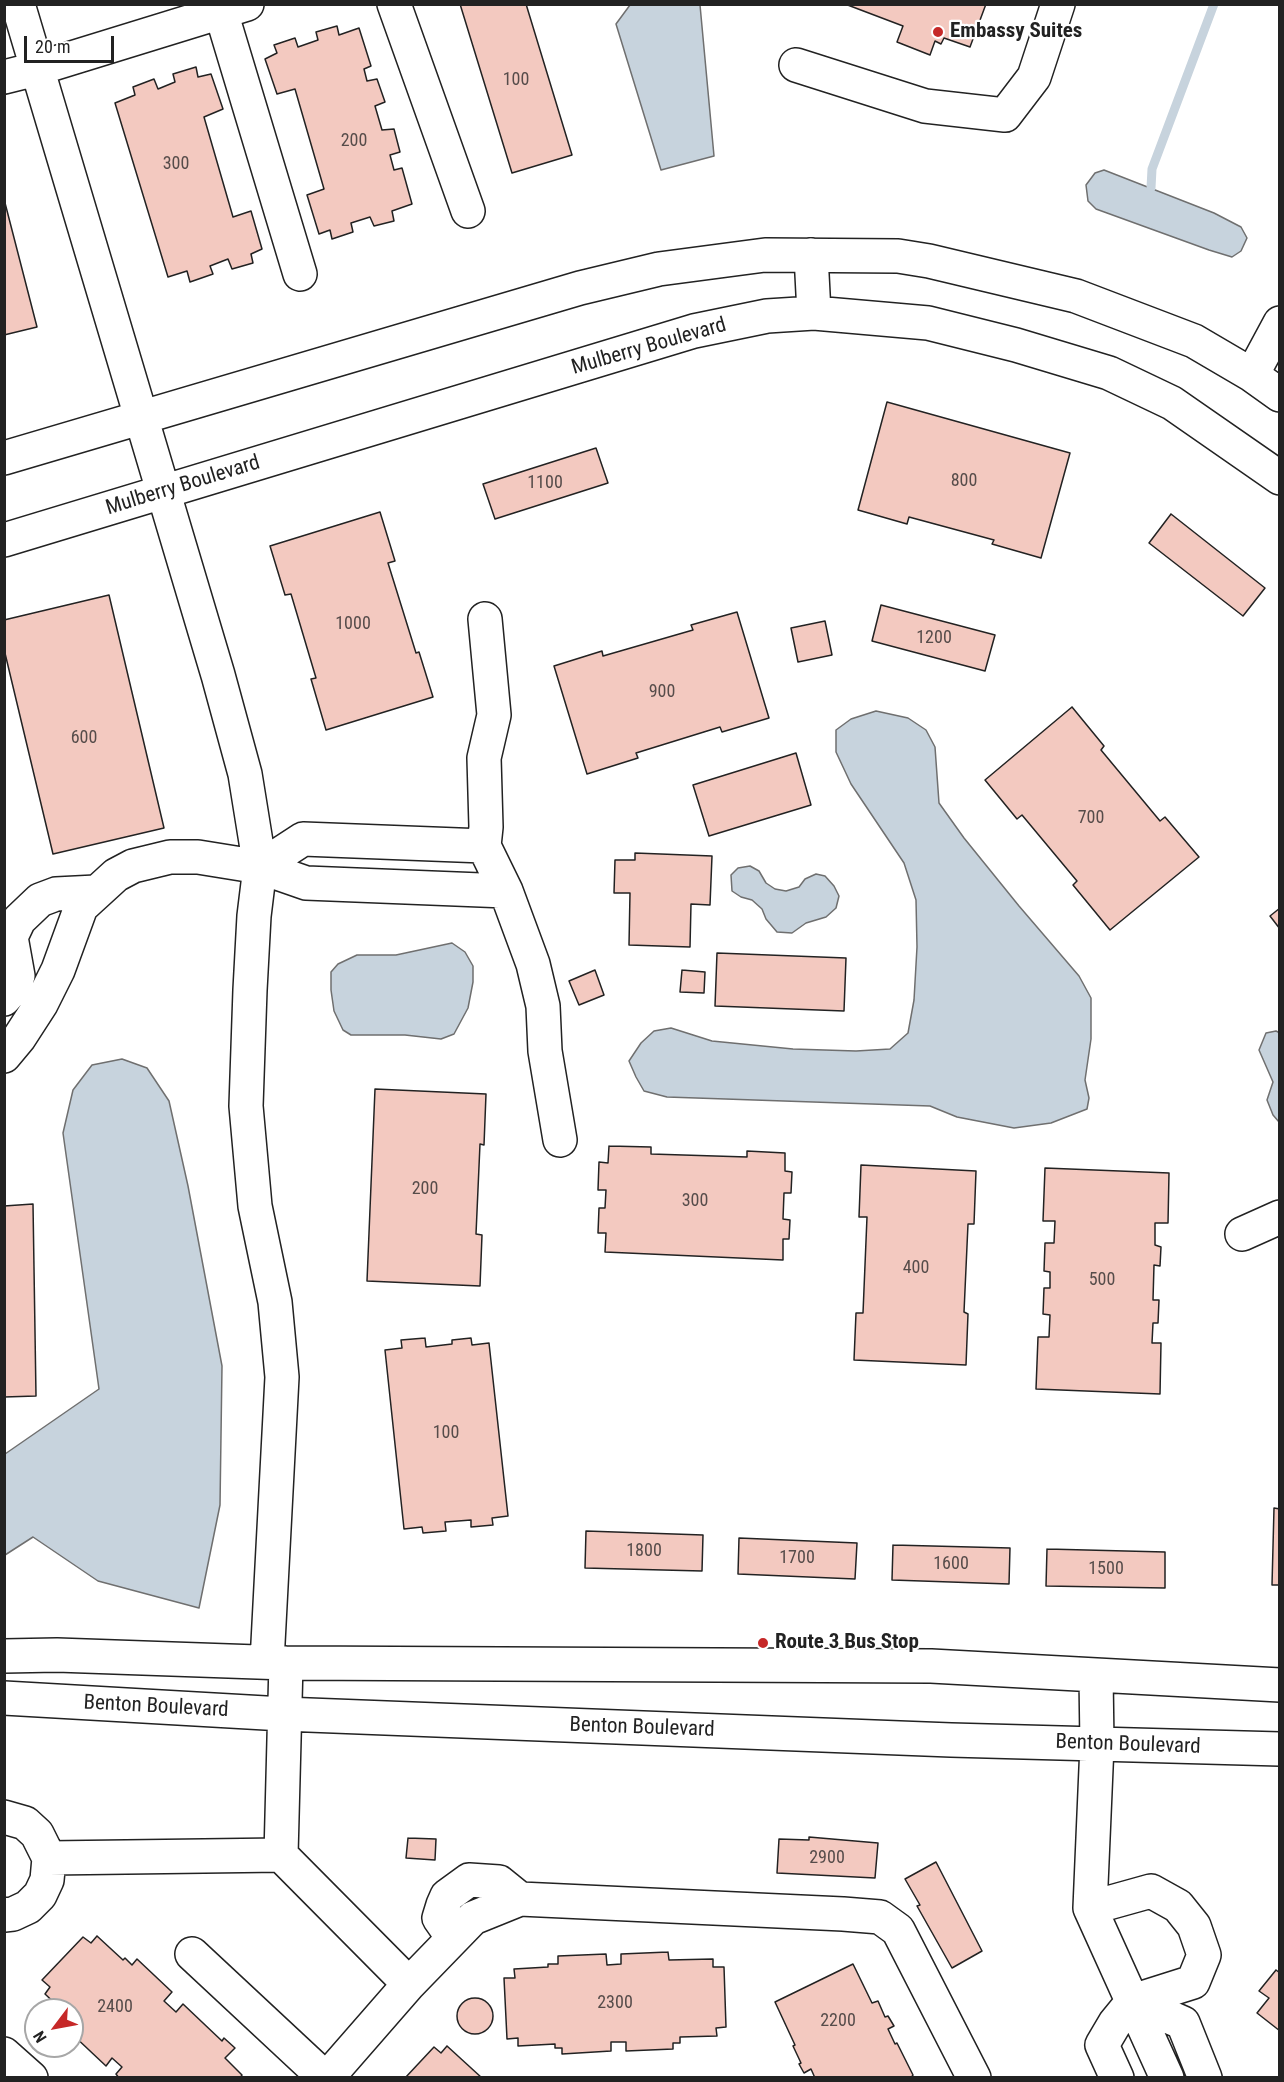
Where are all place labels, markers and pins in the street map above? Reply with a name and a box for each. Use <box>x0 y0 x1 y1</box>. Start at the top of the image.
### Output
place label: Embassy Suites <box>950 19 1082 45</box>
marker: Embassy Suites <box>931 25 945 39</box>
place label: Route 3 Bus Stop <box>775 1630 919 1656</box>
marker: Route 3 Bus Stop <box>756 1636 770 1650</box>

